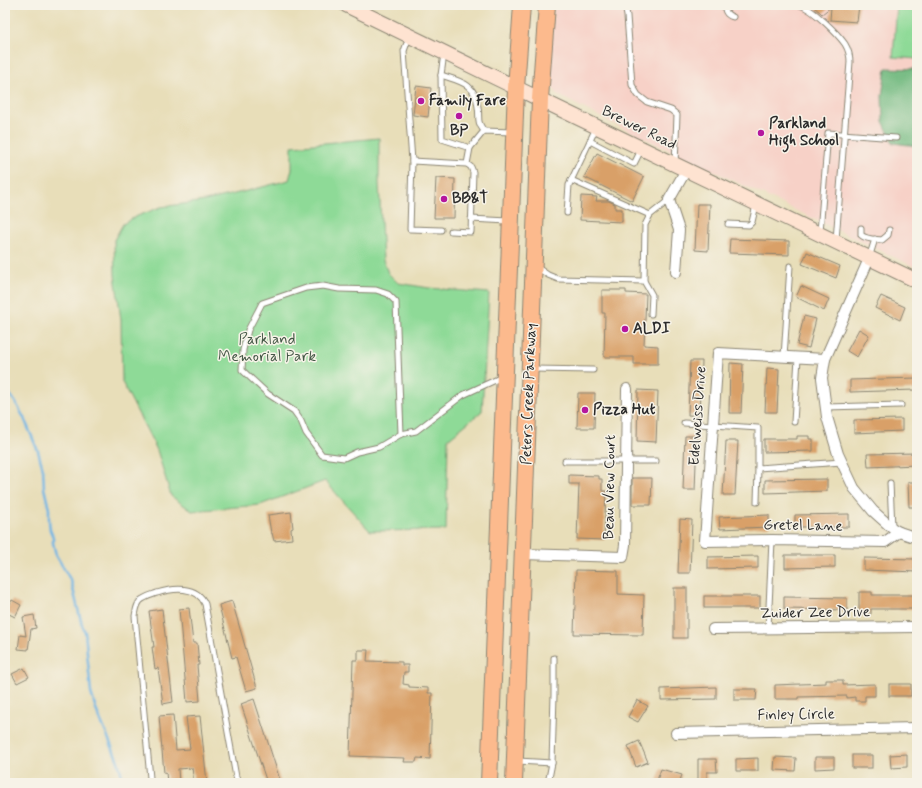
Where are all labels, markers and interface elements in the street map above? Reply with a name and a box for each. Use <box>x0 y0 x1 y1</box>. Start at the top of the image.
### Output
place label: Family Fare <box>429 91 506 111</box>
marker: Family Fare <box>416 96 426 106</box>
street label: Brewer Road <box>598 101 680 155</box>
marker: BP <box>454 111 464 121</box>
place label: Parkland High School <box>769 114 839 153</box>
place label: BP <box>450 121 468 141</box>
marker: Parkland High School <box>756 128 766 138</box>
place label: BB&T <box>452 189 489 209</box>
marker: BB&T <box>439 194 449 204</box>
place label: ALDI <box>633 319 671 339</box>
street label: Peters Creek Parkway <box>517 323 541 465</box>
marker: ALDI <box>620 324 630 334</box>
park label: Parkland Memorial Park <box>218 330 316 367</box>
street label: Edelweiss Drive <box>685 365 711 467</box>
place label: Pizza Hut <box>593 400 656 420</box>
marker: Pizza Hut <box>580 405 590 415</box>
street label: Beau View Court <box>599 434 621 539</box>
street label: Gretel Lane <box>763 515 843 537</box>
street label: Zuider Zee Drive <box>760 602 870 624</box>
street label: Finley Circle <box>757 704 835 726</box>

